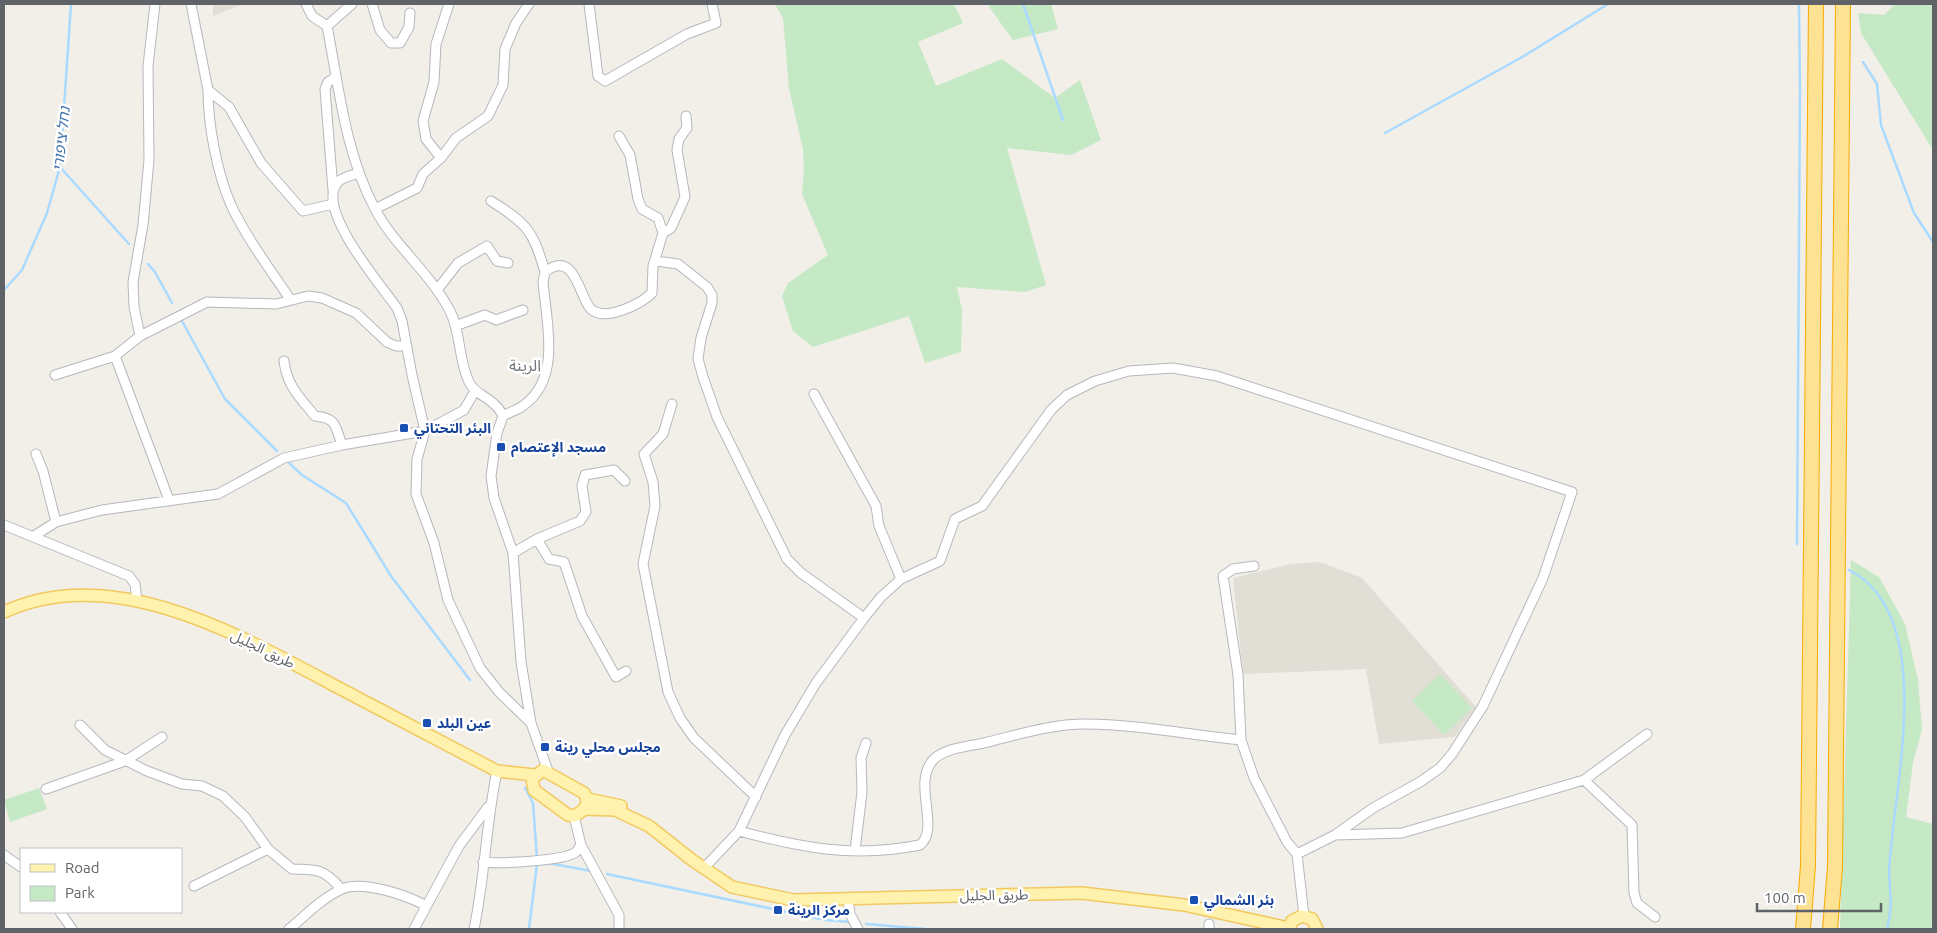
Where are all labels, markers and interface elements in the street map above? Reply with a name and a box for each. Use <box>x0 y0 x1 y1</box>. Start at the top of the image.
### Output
water label: נחל ציפורי <box>49 105 73 172</box>
district label: الرينة <box>509 356 541 375</box>
place label: البئر التحتاني <box>414 420 491 439</box>
marker: البئر التحتاني <box>398 422 410 434</box>
place label: مسجد الإعتصام <box>511 439 606 458</box>
marker: مسجد الإعتصام <box>495 441 507 453</box>
street label: طريق الجليل <box>228 627 297 673</box>
place label: عين البلد <box>437 715 491 731</box>
marker: عين البلد <box>421 717 433 729</box>
place label: مجلس محلي رينة <box>555 739 661 758</box>
marker: مجلس محلي رينة <box>539 741 551 753</box>
legend <box>20 848 182 913</box>
text: Road <box>65 859 100 876</box>
scale bar <box>1757 880 1881 912</box>
text: Park <box>65 884 95 901</box>
street label: طريق الجليل <box>959 886 1029 906</box>
text: 100 m <box>1764 889 1806 906</box>
place label: بئر الشمالي <box>1204 892 1274 911</box>
marker: بئر الشمالي <box>1188 894 1200 906</box>
place label: مركز الرينة <box>788 902 850 919</box>
marker: مركز الرينة <box>772 904 784 916</box>

